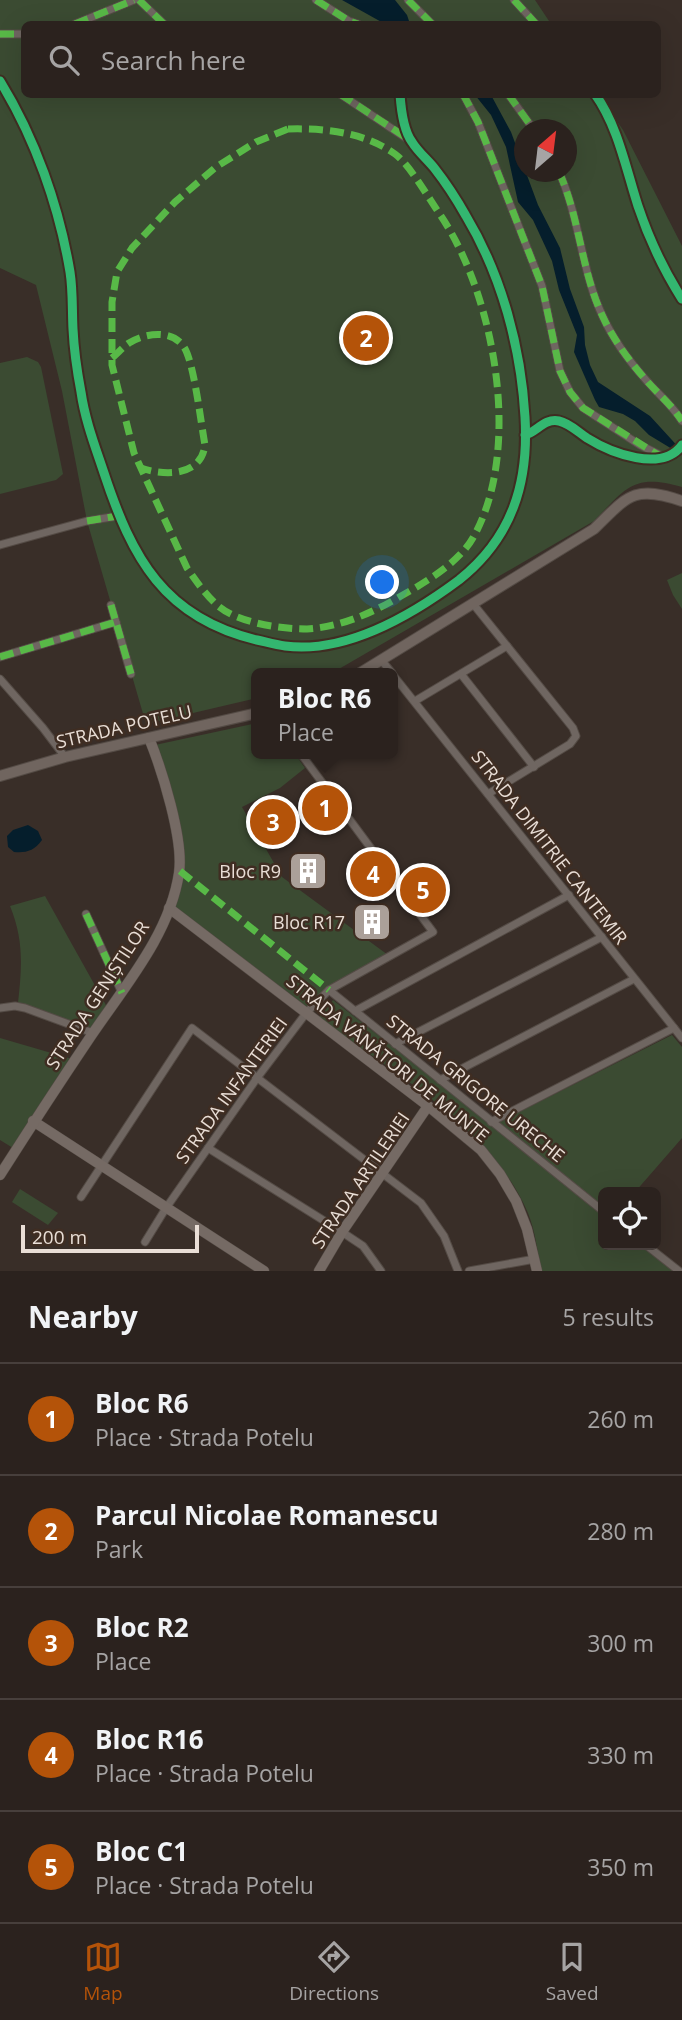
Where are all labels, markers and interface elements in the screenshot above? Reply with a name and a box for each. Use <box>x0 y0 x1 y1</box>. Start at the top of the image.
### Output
search box <box>21 21 661 98</box>
icon: search <box>45 41 83 79</box>
text: Search here <box>101 42 246 78</box>
north arrow <box>514 119 577 182</box>
pin: 2 <box>343 312 389 364</box>
your location <box>365 565 399 599</box>
popup <box>251 668 398 759</box>
text: Bloc R6 <box>278 680 371 716</box>
street label: STRADA POTELU <box>54 699 194 753</box>
text: Place <box>278 716 334 748</box>
street label: STRADA DIMITRIE CANTEMIR <box>467 745 633 949</box>
pin: 1 <box>302 782 348 834</box>
pin: 3 <box>250 796 296 848</box>
pin: 4 <box>350 848 396 900</box>
building icon: Bloc R9 <box>287 850 329 892</box>
place label: Bloc R9 <box>219 859 281 883</box>
pin: 5 <box>400 864 446 916</box>
building icon: Bloc R17 <box>351 901 393 943</box>
place label: Bloc R17 <box>273 910 345 934</box>
street label: STRADA GENIȘTILOR <box>40 916 154 1074</box>
street label: STRADA VÂNĂTORI DE MUNTE <box>282 969 494 1147</box>
street label: STRADA GRIGORE URECHE <box>382 1009 570 1167</box>
street label: STRADA INFANTERIEI <box>170 1012 292 1168</box>
street label: STRADA ARTILERIEI <box>305 1107 415 1253</box>
map controls <box>598 1187 661 1250</box>
button: locate <box>598 1187 661 1250</box>
scale bar <box>21 1222 200 1254</box>
text: 200 m <box>32 1224 87 1250</box>
text: Nearby <box>28 1296 138 1337</box>
text: 5 results <box>563 1301 654 1333</box>
text: Bloc R6 <box>95 1385 189 1421</box>
text: 1 <box>44 1403 58 1435</box>
text: 260 m <box>587 1403 654 1435</box>
text: Place · Strada Potelu <box>95 1421 314 1453</box>
text: Parcul Nicolae Romanescu <box>95 1497 439 1533</box>
text: 2 <box>44 1515 58 1547</box>
text: 280 m <box>587 1515 654 1547</box>
text: Park <box>95 1533 143 1565</box>
text: Bloc R2 <box>95 1609 189 1645</box>
text: 3 <box>44 1627 58 1659</box>
text: 300 m <box>587 1627 654 1659</box>
text: Place <box>95 1645 151 1677</box>
text: Bloc R16 <box>95 1721 204 1757</box>
text: 4 <box>44 1739 58 1771</box>
text: 330 m <box>587 1739 654 1771</box>
text: Place · Strada Potelu <box>95 1757 314 1789</box>
text: Bloc C1 <box>95 1833 188 1869</box>
text: 5 <box>44 1851 58 1883</box>
text: 350 m <box>587 1851 654 1883</box>
text: Place · Strada Potelu <box>95 1869 314 1901</box>
tab: Map <box>83 1938 123 2006</box>
tab: Directions <box>289 1938 379 2006</box>
tab: Saved <box>546 1938 599 2006</box>

